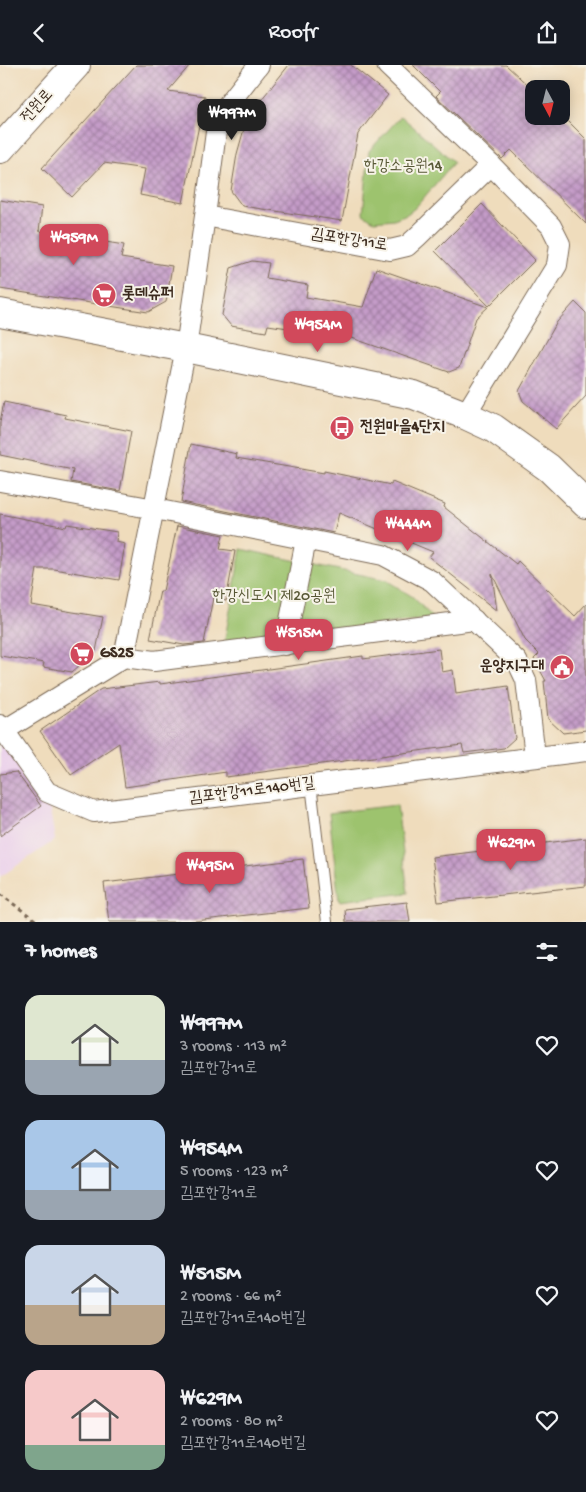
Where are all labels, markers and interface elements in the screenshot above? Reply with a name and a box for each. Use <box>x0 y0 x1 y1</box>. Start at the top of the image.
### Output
icon: back <box>25 19 53 47</box>
icon: share <box>533 19 561 47</box>
text: Roofr <box>269 20 317 46</box>
north arrow <box>525 80 570 125</box>
map controls <box>525 80 570 125</box>
street label: 전원로 <box>18 86 58 128</box>
pin: ₩997M <box>197 99 267 141</box>
text: ₩997M <box>208 105 256 124</box>
park label: 한강소공원14 <box>364 158 443 177</box>
pin: ₩959M <box>39 223 109 266</box>
street label: 김포한강11로 <box>309 226 389 256</box>
text: ₩959M <box>50 230 98 249</box>
supermarket icon: 롯데슈퍼 <box>91 282 117 308</box>
place label: 롯데슈퍼 <box>122 285 174 305</box>
pin: ₩954M <box>283 311 353 353</box>
text: ₩954M <box>294 317 342 336</box>
bus stop icon: 전원마을4단지 <box>329 415 355 441</box>
place label: 전원마을4단지 <box>360 418 445 438</box>
pin: ₩444M <box>373 509 443 552</box>
text: ₩444M <box>385 516 431 535</box>
park label: 한강신도시 제20공원 <box>212 588 336 607</box>
pin: ₩515M <box>264 619 334 661</box>
text: ₩515M <box>276 625 322 644</box>
supermarket icon: GS25 <box>69 641 95 667</box>
place label: GS25 <box>100 645 134 664</box>
public building icon: 운양지구대 <box>549 654 575 680</box>
place label: 운양지구대 <box>480 658 544 677</box>
street label: 김포한강11로140번길 <box>188 775 316 809</box>
pin: ₩629M <box>476 829 546 871</box>
text: ₩629M <box>488 835 534 854</box>
pin: ₩495M <box>175 851 245 894</box>
text: ₩495M <box>186 858 234 877</box>
icon: filters <box>533 938 561 966</box>
text: 7 homes <box>25 940 97 965</box>
text: ₩997M <box>180 1013 242 1038</box>
icon: home <box>65 1015 125 1075</box>
icon: heart <box>533 1031 561 1059</box>
text: 3 rooms · 113 m² <box>180 1038 287 1057</box>
text: 김포한강11로 <box>180 1060 257 1079</box>
text: ₩954M <box>180 1138 242 1163</box>
icon: home <box>65 1140 125 1200</box>
icon: heart <box>533 1156 561 1184</box>
text: 5 rooms · 123 m² <box>180 1163 288 1182</box>
text: 김포한강11로 <box>180 1185 257 1204</box>
text: ₩515M <box>180 1263 241 1288</box>
icon: home <box>65 1265 125 1325</box>
icon: heart <box>533 1281 561 1309</box>
text: 2 rooms · 66 m² <box>180 1288 281 1307</box>
text: 김포한강11로140번길 <box>180 1310 306 1329</box>
text: ₩629M <box>180 1388 242 1413</box>
icon: home <box>65 1390 125 1450</box>
icon: heart <box>533 1406 561 1434</box>
text: 2 rooms · 80 m² <box>180 1413 283 1432</box>
text: 김포한강11로140번길 <box>180 1435 306 1454</box>

